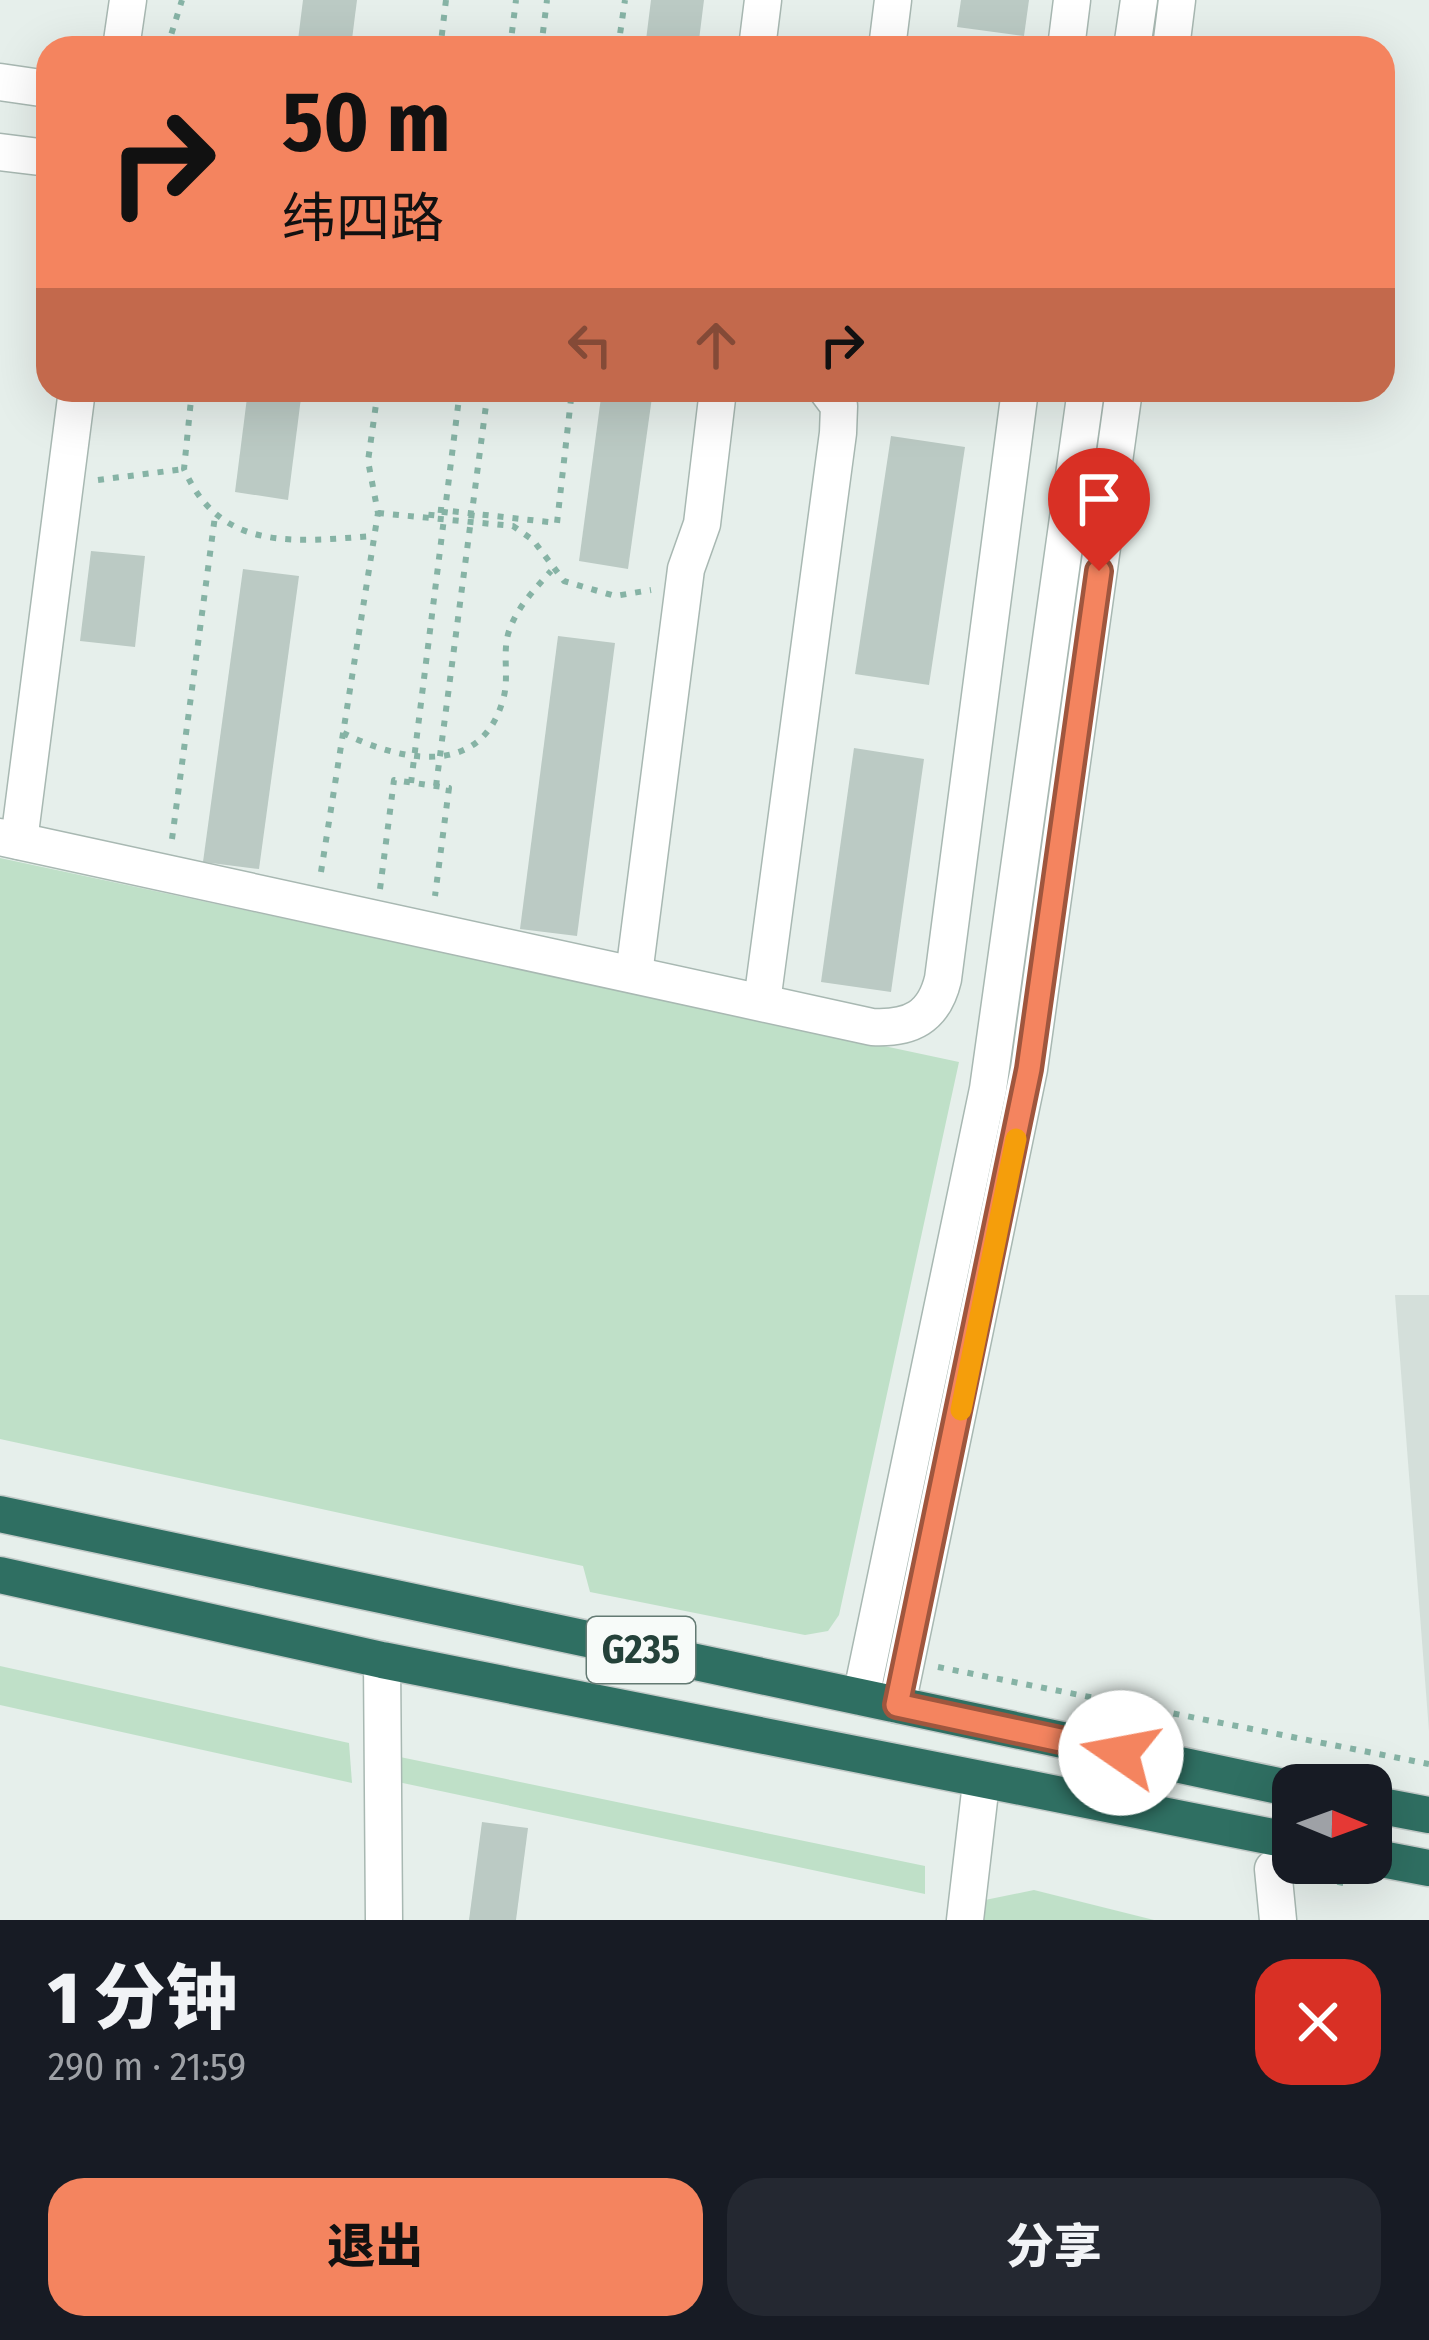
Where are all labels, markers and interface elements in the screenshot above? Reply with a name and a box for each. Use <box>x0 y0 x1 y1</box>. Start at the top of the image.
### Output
text: 50 m <box>282 72 451 173</box>
icon: right <box>84 84 240 240</box>
text: 纬四路 <box>282 187 444 251</box>
icon: left <box>557 312 623 378</box>
icon: ahead <box>683 312 749 378</box>
icon: right <box>809 312 875 378</box>
pin <box>1048 448 1150 571</box>
icon: arrive <box>1066 466 1132 532</box>
road number: G235 <box>587 1617 695 1683</box>
position arrow <box>1058 1690 1184 1816</box>
north arrow <box>1272 1764 1392 1884</box>
map controls <box>1272 1764 1392 1884</box>
text: 1 分钟 <box>48 1956 238 2042</box>
button: close <box>1255 1959 1381 2085</box>
text: 290 m · 21:59 <box>48 2044 246 2090</box>
button: 退出 <box>48 2178 703 2316</box>
button: 分享 <box>727 2178 1381 2316</box>

